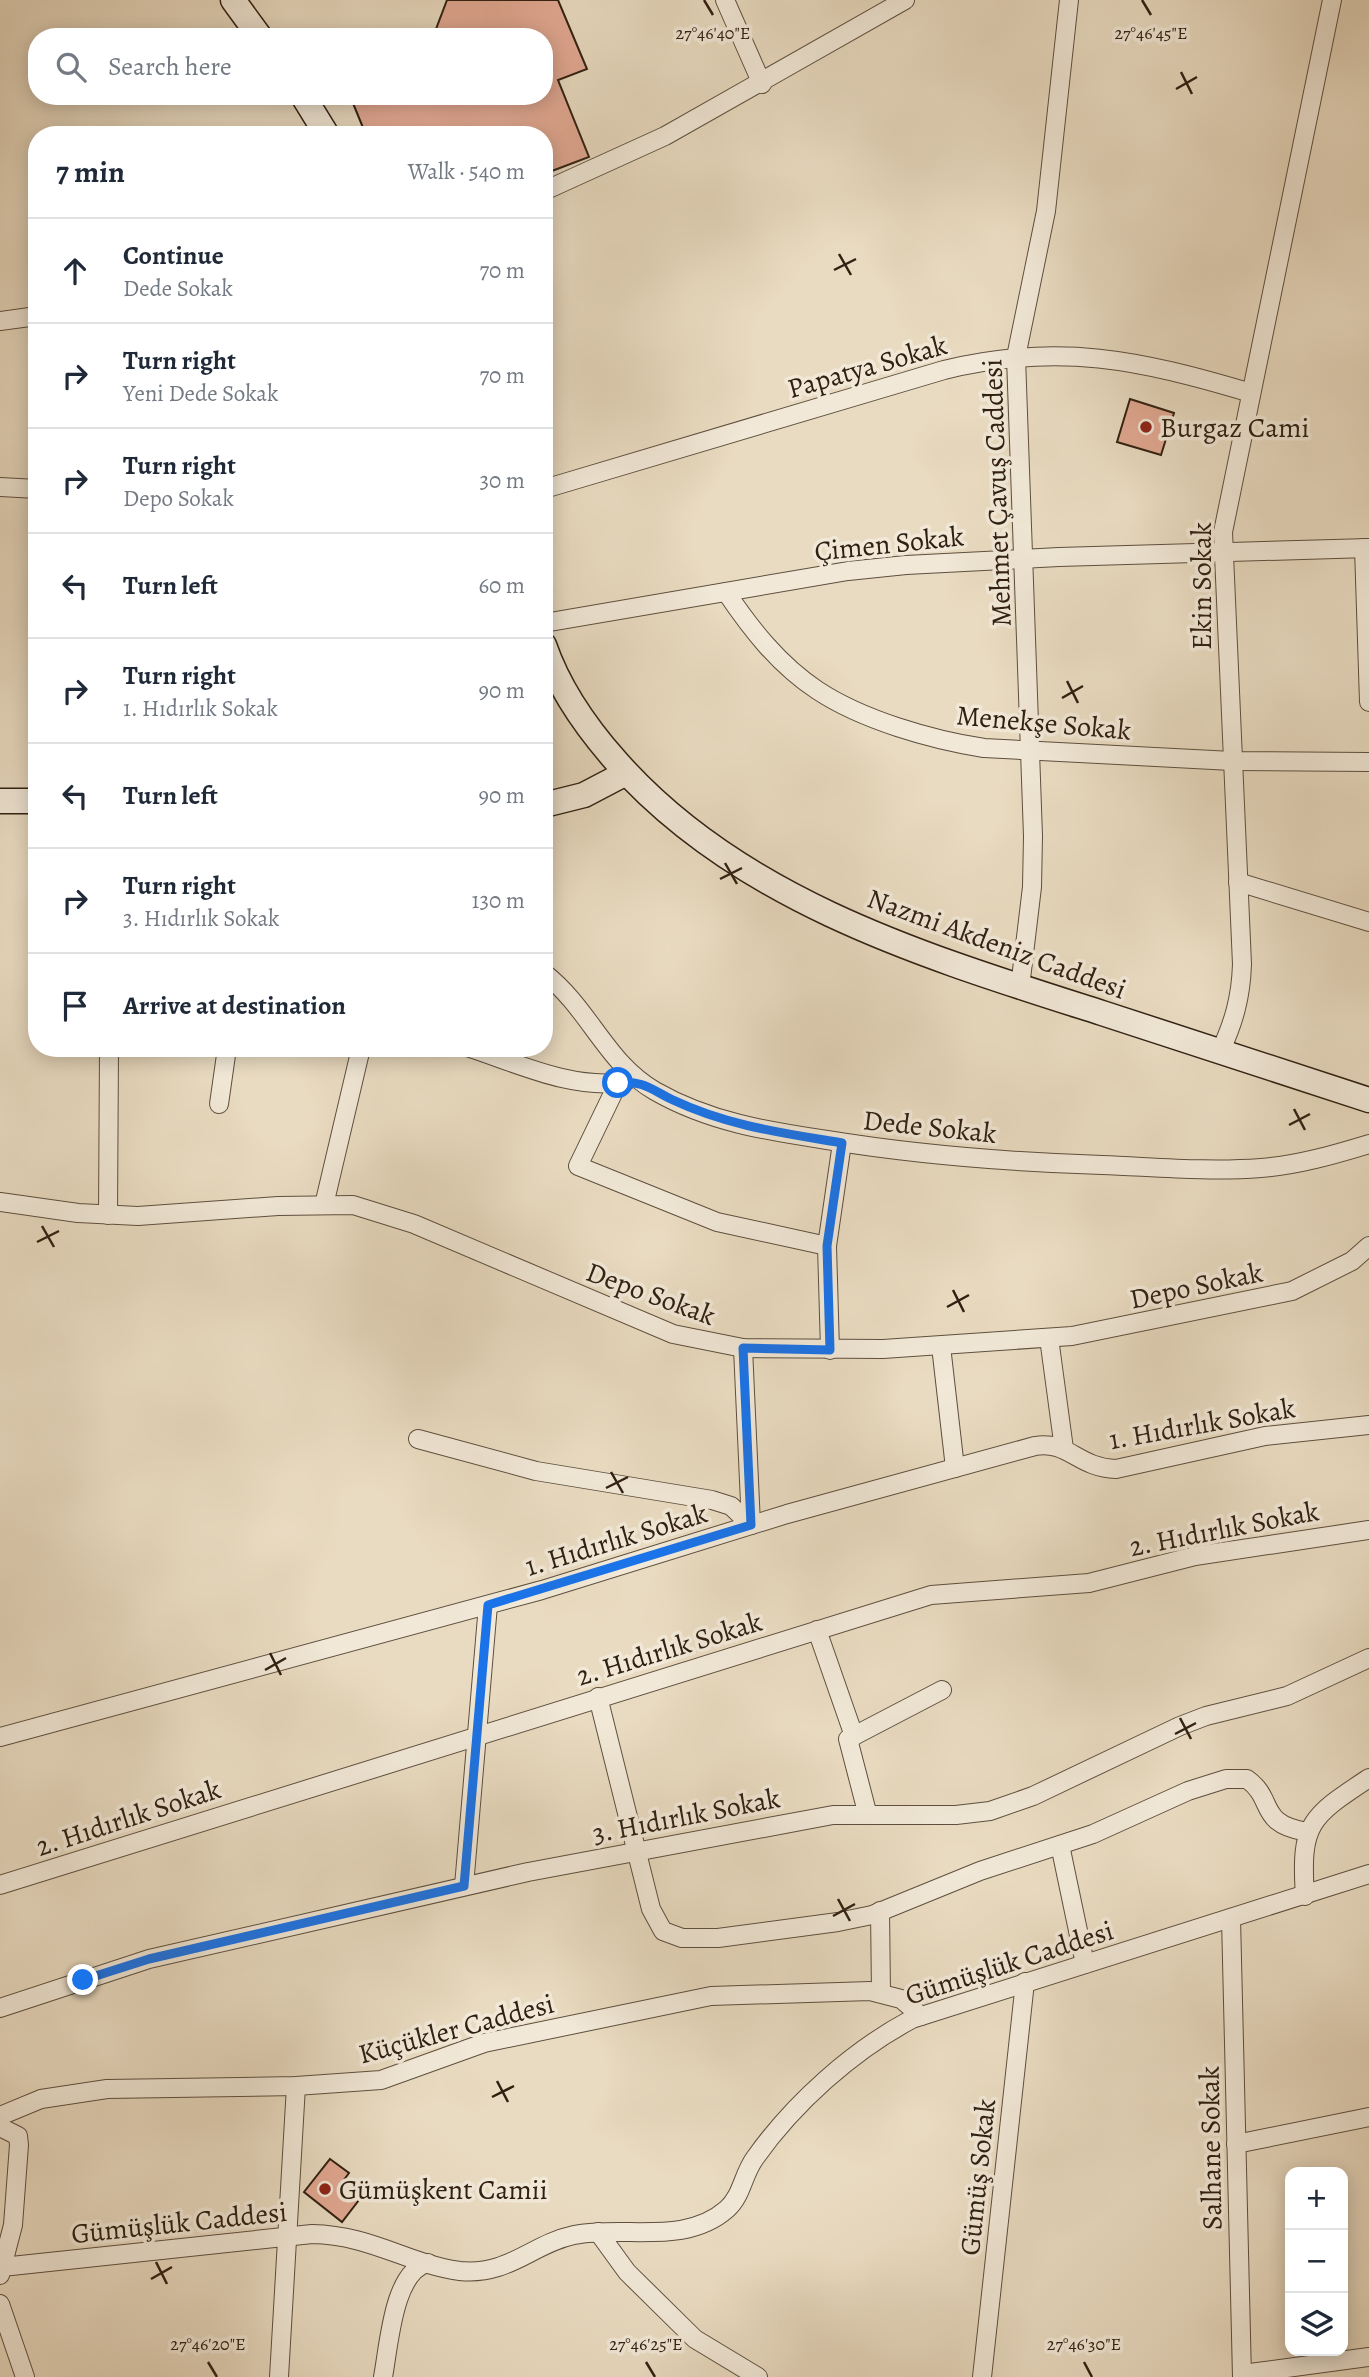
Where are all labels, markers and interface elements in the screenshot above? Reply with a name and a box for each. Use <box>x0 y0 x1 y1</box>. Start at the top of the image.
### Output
text: 27°46'40"E <box>676 21 750 45</box>
text: 27°46'45"E <box>1114 21 1188 45</box>
search box <box>28 28 553 105</box>
icon: search <box>52 48 90 86</box>
text: Search here <box>108 49 232 84</box>
text: 7 min <box>56 152 125 192</box>
text: Walk · 540 m <box>408 156 525 187</box>
text: Continue <box>123 238 224 273</box>
icon: ahead <box>56 252 94 290</box>
text: 70 m <box>479 255 525 286</box>
text: Dede Sokak <box>123 273 233 304</box>
street label: Papatya Sokak <box>783 326 951 408</box>
text: Turn right <box>123 343 236 378</box>
icon: right <box>56 357 94 395</box>
street label: Mehmet Çavuş Caddesi <box>973 358 1021 628</box>
text: 70 m <box>479 360 525 391</box>
text: Yeni Dede Sokak <box>123 378 278 409</box>
place label: Burgaz Cami <box>1160 409 1310 447</box>
marker: Burgaz Cami <box>1138 419 1154 435</box>
text: Turn right <box>123 448 236 483</box>
icon: right <box>56 462 94 500</box>
text: 30 m <box>479 465 525 496</box>
text: Depo Sokak <box>123 483 234 514</box>
street label: Çimen Sokak <box>812 517 966 571</box>
street label: Ekin Sokak <box>1183 522 1221 650</box>
icon: left <box>56 567 94 605</box>
text: Turn left <box>123 568 218 603</box>
text: 60 m <box>478 570 525 601</box>
text: Turn right <box>123 658 236 693</box>
icon: right <box>56 672 94 710</box>
text: 90 m <box>479 675 525 706</box>
text: 1. Hıdırlık Sokak <box>123 693 278 724</box>
street label: Menekşe Sokak <box>955 696 1133 750</box>
icon: left <box>56 777 94 815</box>
text: Turn left <box>123 778 218 813</box>
text: 90 m <box>479 780 525 811</box>
text: Turn right <box>123 868 236 903</box>
street label: Nazmi Akdeniz Caddesi <box>862 879 1131 1008</box>
icon: right <box>56 882 94 920</box>
text: 130 m <box>472 885 525 916</box>
text: 3. Hıdırlık Sokak <box>123 903 280 934</box>
icon: arrive <box>56 987 94 1025</box>
text: Arrive at destination <box>123 988 346 1023</box>
route start <box>602 1067 633 1098</box>
street label: Dede Sokak <box>861 1101 999 1153</box>
street label: Depo Sokak <box>581 1253 721 1335</box>
street label: Depo Sokak <box>1126 1253 1266 1319</box>
street label: 1. Hıdırlık Sokak <box>1106 1389 1298 1459</box>
street label: 2. Hıdırlık Sokak <box>1126 1492 1322 1566</box>
street label: 1. Hıdırlık Sokak <box>521 1494 712 1586</box>
street label: 2. Hıdırlık Sokak <box>572 1603 767 1695</box>
street label: 2. Hıdırlık Sokak <box>31 1770 226 1866</box>
street label: 3. Hıdırlık Sokak <box>589 1779 783 1853</box>
street label: Gümüşlük Caddesi <box>900 1911 1118 2015</box>
route end <box>67 1964 98 1995</box>
street label: Küçükler Caddesi <box>354 1985 558 2073</box>
street label: Salhane Sokak <box>1191 2066 1231 2230</box>
street label: Gümüş Sokak <box>951 2097 1005 2257</box>
map controls <box>1285 2167 1348 2356</box>
button: + <box>1285 2167 1348 2230</box>
place label: Gümüşkent Camii <box>339 2171 548 2209</box>
marker: Gümüşkent Camii <box>317 2181 333 2197</box>
street label: Gümüşlük Caddesi <box>69 2193 289 2253</box>
button: − <box>1285 2230 1348 2293</box>
button: layers <box>1285 2293 1348 2356</box>
text: 27°46'20"E <box>170 2332 246 2356</box>
text: 27°46'25"E <box>609 2332 683 2356</box>
text: 27°46'30"E <box>1047 2332 1121 2356</box>

